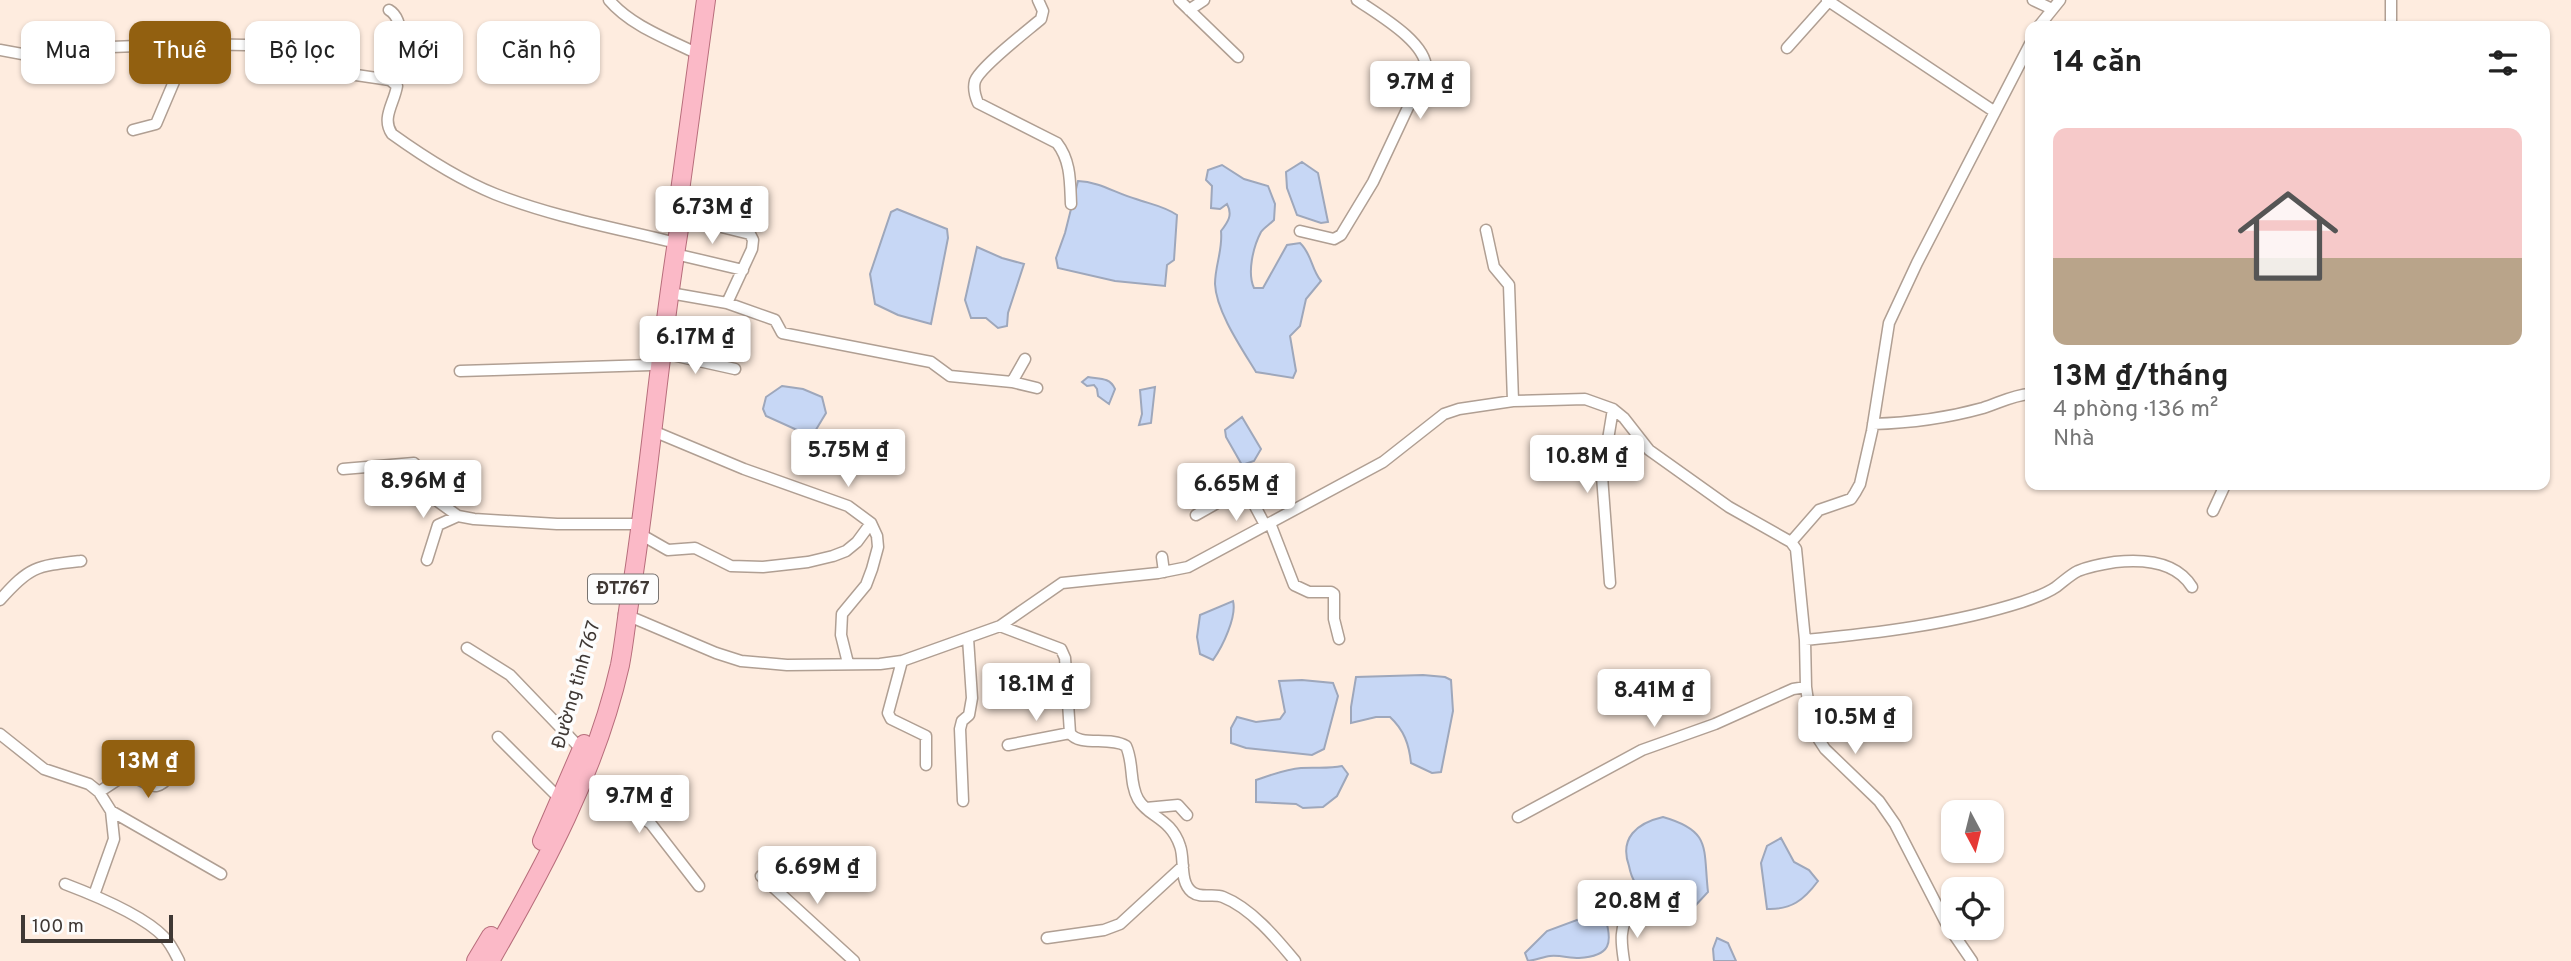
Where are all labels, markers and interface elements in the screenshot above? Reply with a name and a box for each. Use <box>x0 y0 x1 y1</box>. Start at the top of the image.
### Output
chip: Mua <box>21 21 115 84</box>
chip: Thuê <box>129 21 231 84</box>
chip: Bộ lọc <box>245 21 360 84</box>
chip: Mới <box>374 21 463 84</box>
chip: Căn hộ <box>477 21 600 84</box>
icon: filters <box>2484 44 2522 82</box>
text: 14 căn <box>2053 45 2142 82</box>
pin: 9.7M ₫ <box>1363 61 1477 121</box>
text: 9.7M ₫ <box>1386 69 1454 98</box>
icon: home <box>2225 173 2351 299</box>
pin: 6.73M ₫ <box>647 187 777 246</box>
text: 6.73M ₫ <box>671 194 753 223</box>
pin: 6.17M ₫ <box>630 316 760 376</box>
text: 6.17M ₫ <box>656 324 734 353</box>
text: 13M ₫/tháng <box>2053 359 2229 396</box>
text: 4 phòng · 136 m² <box>2053 396 2218 425</box>
text: Nhà <box>2053 425 2094 454</box>
pin: 5.75M ₫ <box>783 430 913 489</box>
pin: 10.8M ₫ <box>1522 435 1652 495</box>
text: 5.75M ₫ <box>807 437 889 466</box>
text: 10.8M ₫ <box>1546 443 1628 472</box>
pin: 8.96M ₫ <box>358 461 488 520</box>
pin: 6.65M ₫ <box>1171 463 1301 523</box>
text: 8.96M ₫ <box>380 468 466 497</box>
text: 6.65M ₫ <box>1193 471 1279 500</box>
road number: ĐT.767 <box>588 574 658 604</box>
street label: Đường tỉnh 767 <box>547 618 607 752</box>
pin: 18.1M ₫ <box>971 664 1101 723</box>
pin: 8.41M ₫ <box>1589 670 1719 729</box>
text: 18.1M ₫ <box>998 671 1074 700</box>
text: 8.41M ₫ <box>1613 677 1695 706</box>
pin: 10.5M ₫ <box>1790 696 1920 756</box>
text: 10.5M ₫ <box>1814 704 1896 733</box>
pin: 13M ₫ <box>99 740 197 800</box>
text: 13M ₫ <box>118 748 178 777</box>
pin: 9.7M ₫ <box>582 776 696 835</box>
text: 9.7M ₫ <box>605 783 673 812</box>
north arrow <box>1941 800 2004 863</box>
map controls <box>1941 800 2004 940</box>
pin: 6.69M ₫ <box>752 846 882 906</box>
text: 6.69M ₫ <box>774 854 860 883</box>
button: locate <box>1941 877 2004 940</box>
pin: 20.8M ₫ <box>1572 880 1702 940</box>
text: 20.8M ₫ <box>1594 888 1680 917</box>
scale bar <box>21 912 173 944</box>
text: 100 m <box>32 915 84 939</box>

